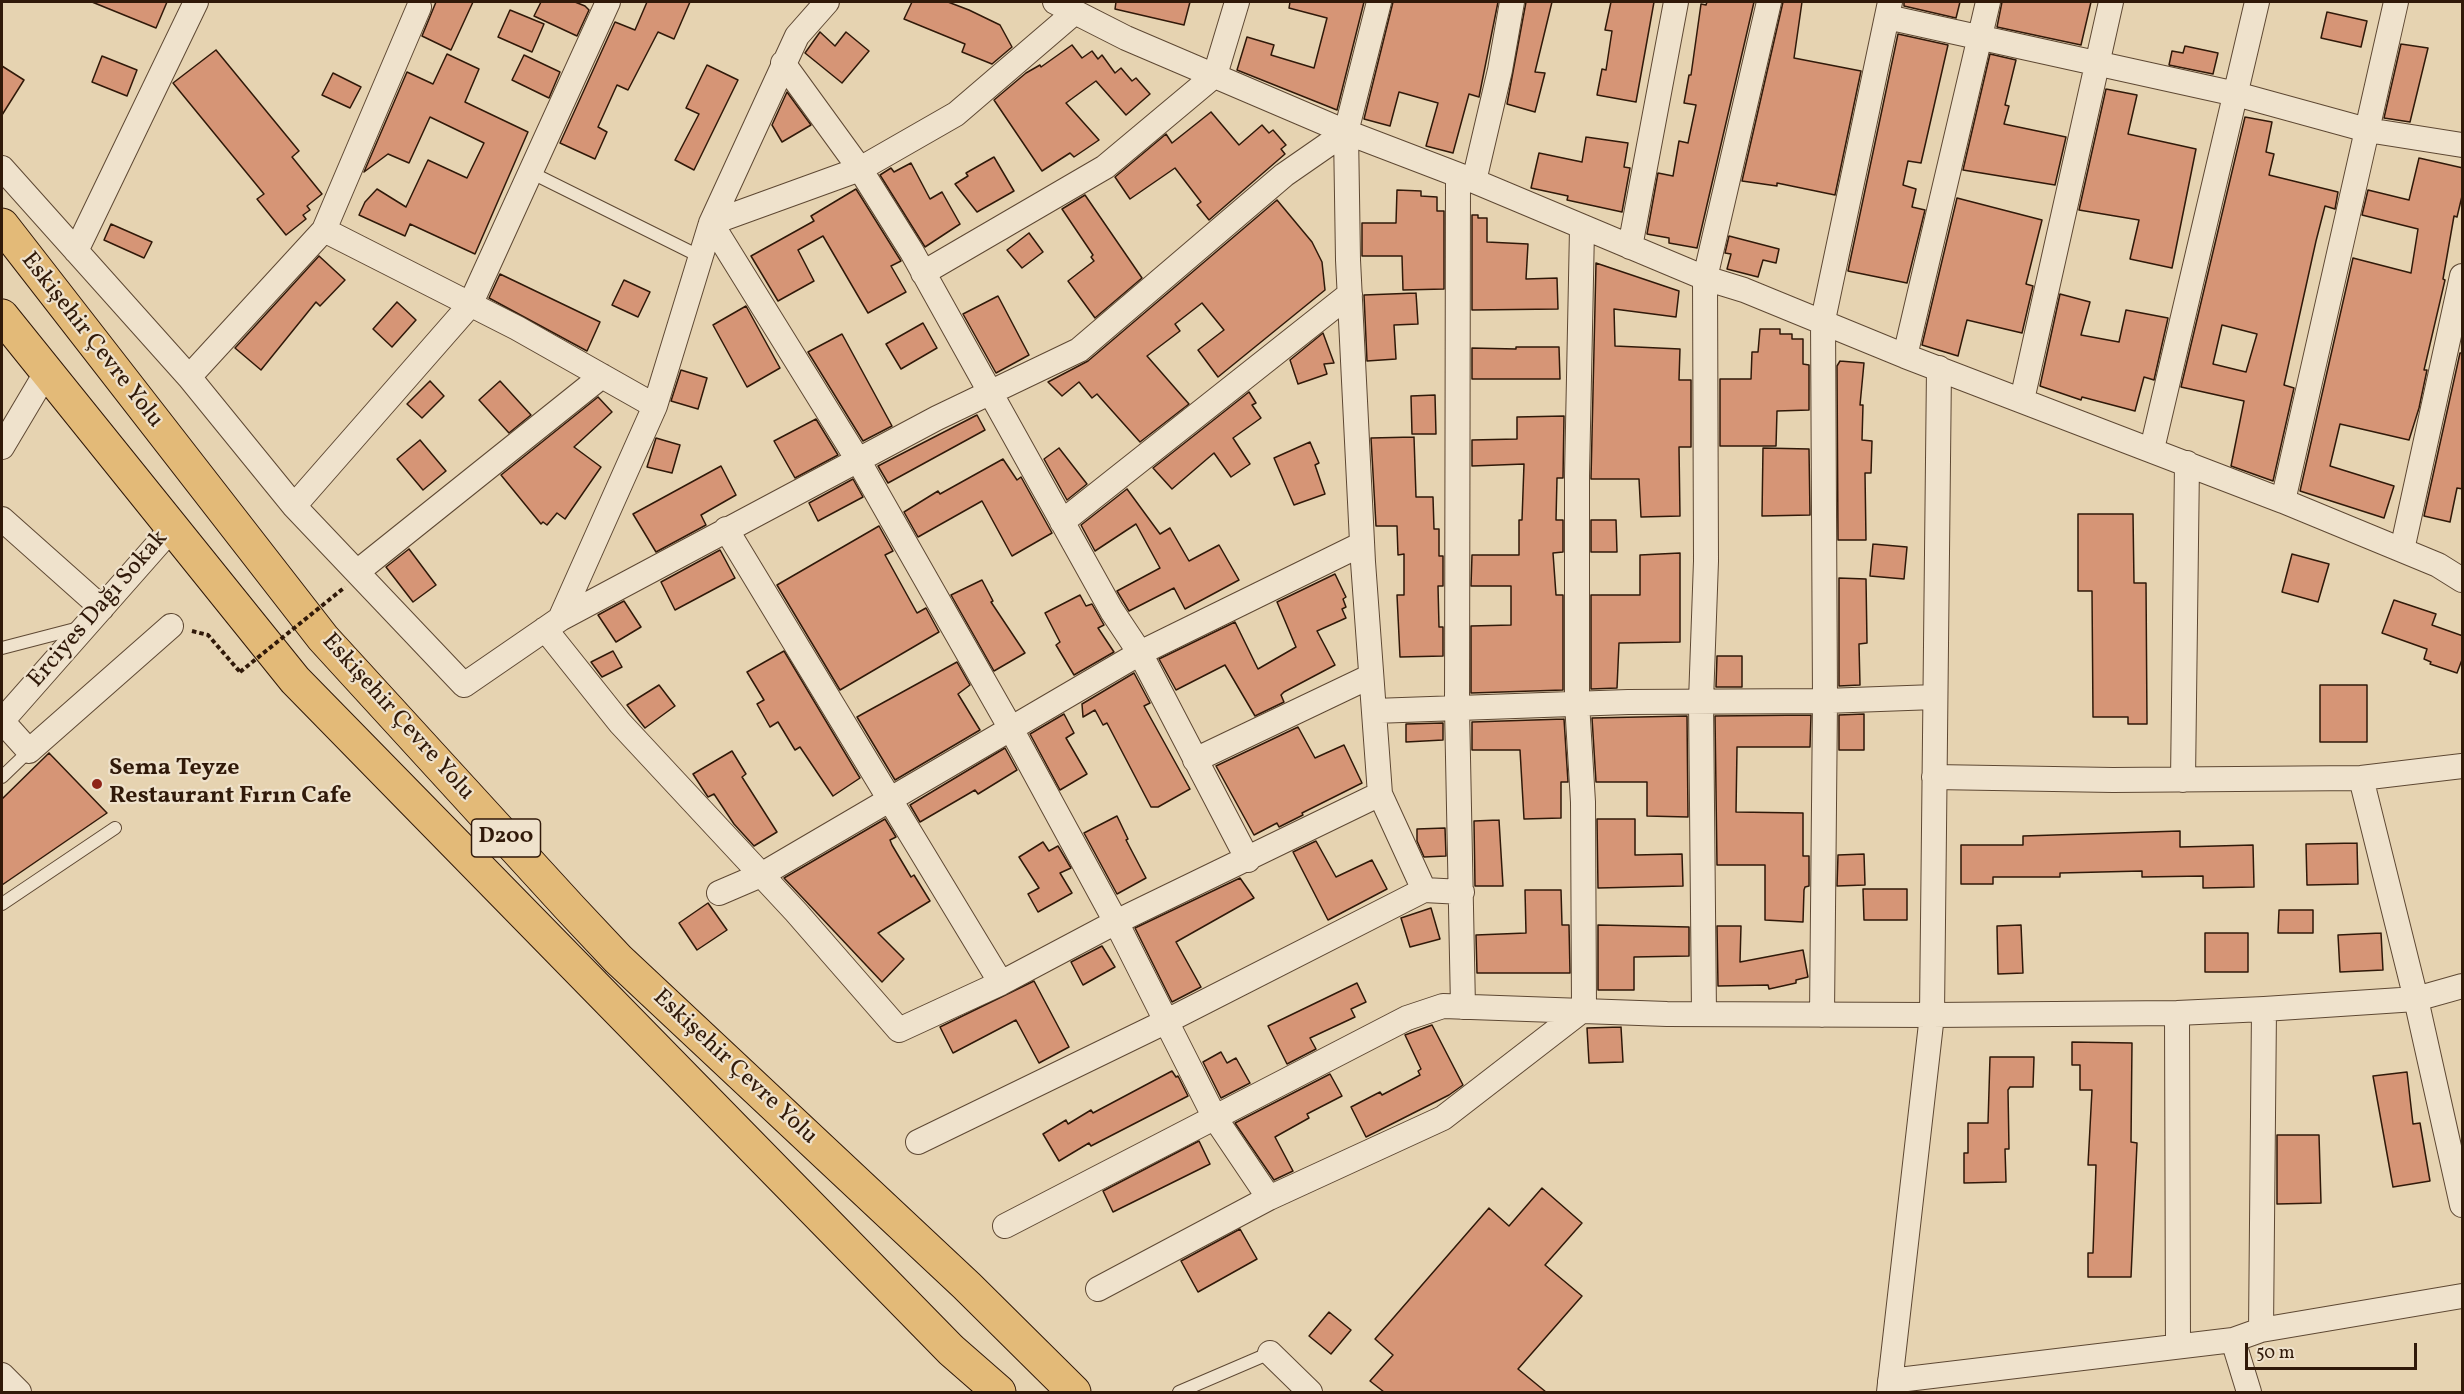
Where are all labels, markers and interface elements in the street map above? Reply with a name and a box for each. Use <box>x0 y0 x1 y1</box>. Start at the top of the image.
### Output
street label: Eskişehir Çevre Yolu <box>13 247 169 435</box>
street label: Erciyes Dağı Sokak <box>23 525 175 695</box>
street label: Eskişehir Çevre Yolu <box>314 628 480 808</box>
place label: Sema Teyze Restaurant Fırın Cafe <box>109 756 351 812</box>
marker: Sema Teyze Restaurant Fırın Cafe <box>90 777 104 791</box>
road number: D200 <box>472 819 540 857</box>
street label: Eskişehir Çevre Yolu <box>646 984 822 1152</box>
scale bar <box>2248 1331 2420 1369</box>
text: 50 m <box>2256 1341 2295 1366</box>

